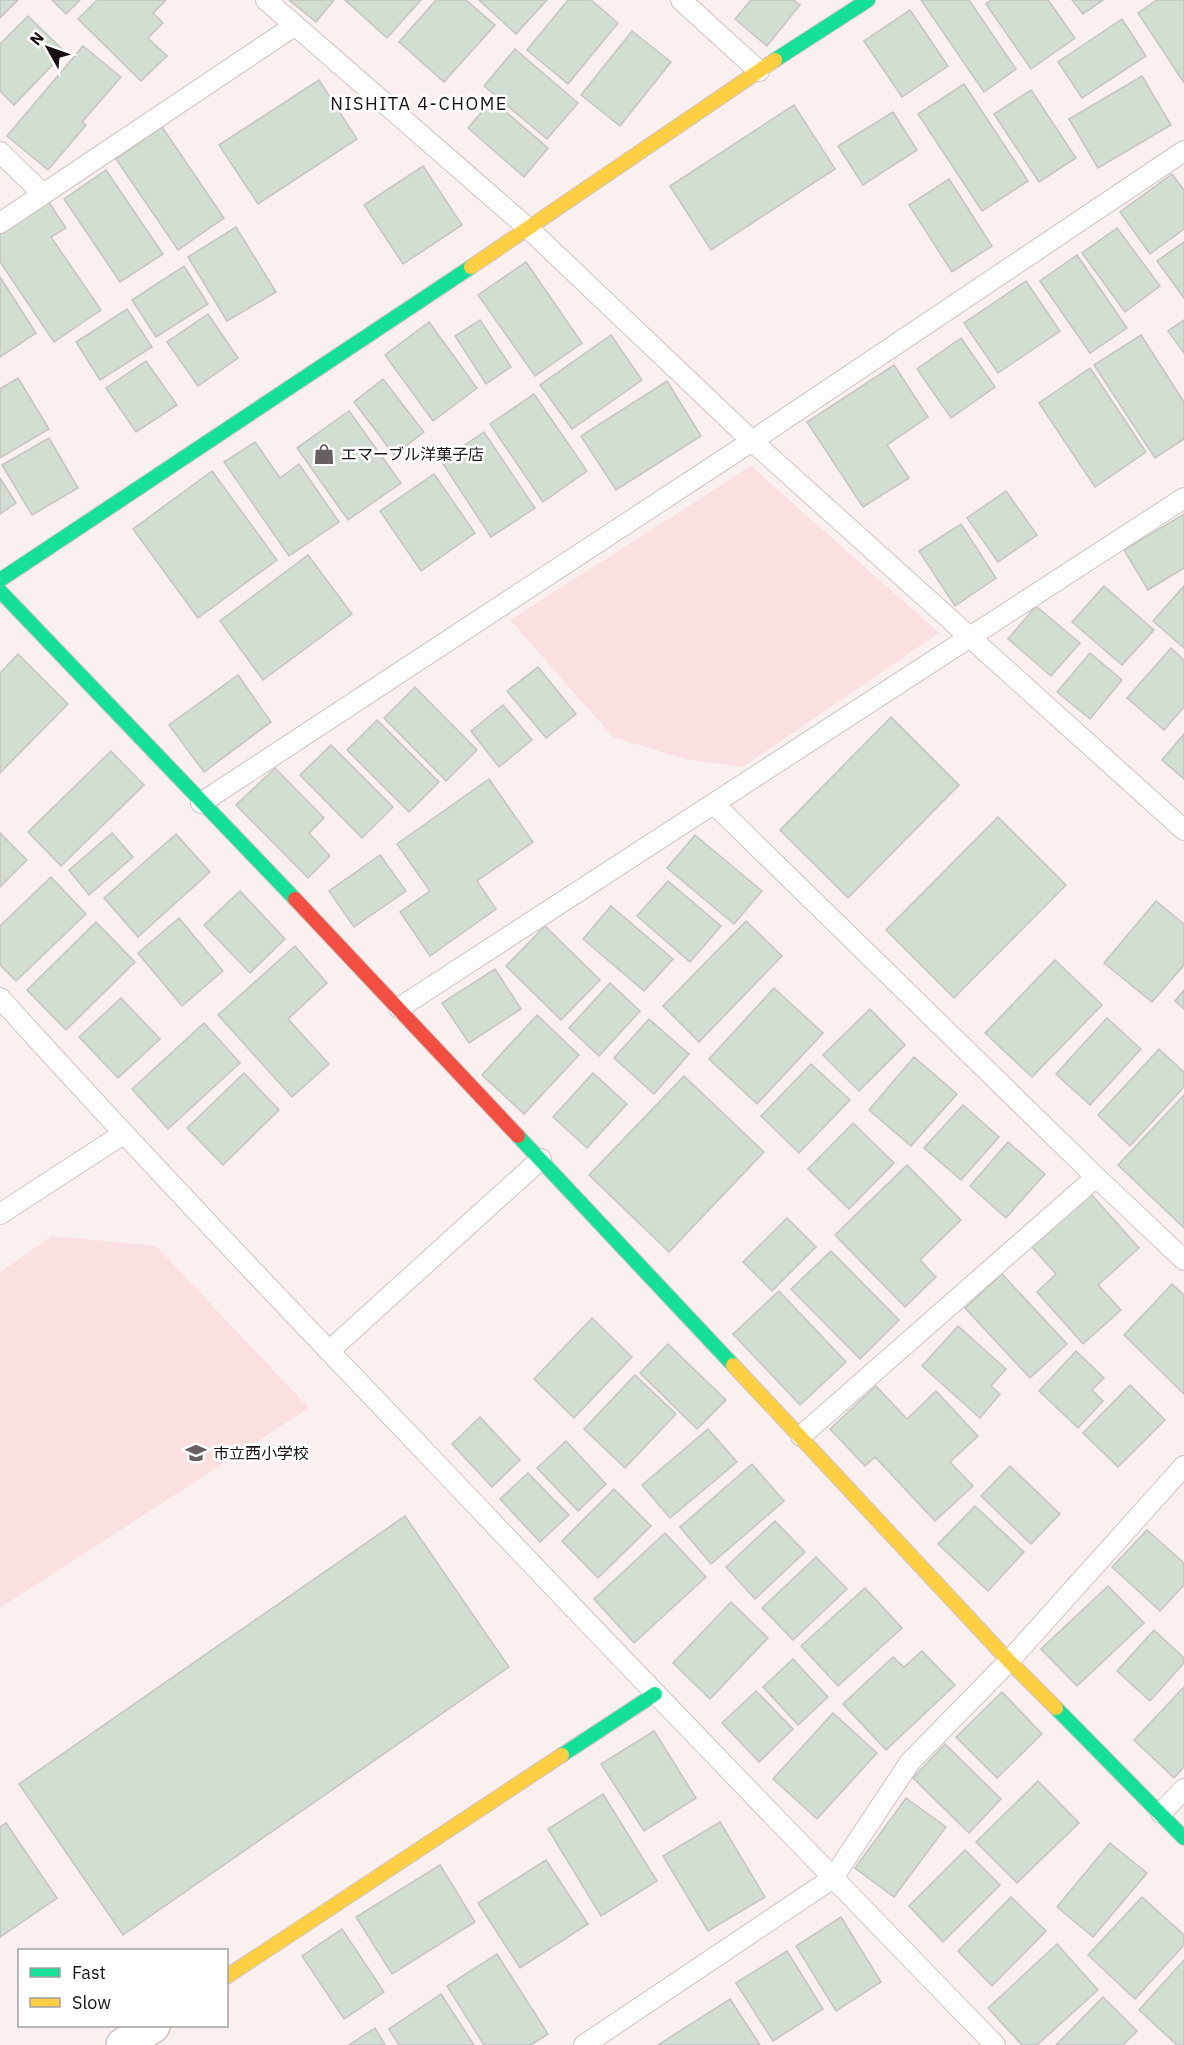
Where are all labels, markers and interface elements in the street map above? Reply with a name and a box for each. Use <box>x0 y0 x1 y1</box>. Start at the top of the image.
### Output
north arrow <box>18 18 78 78</box>
text: N <box>25 27 48 49</box>
district label: NISHITA 4-CHOME <box>330 92 508 115</box>
shop icon: エマーブル洋菓子店 <box>312 442 336 466</box>
place label: エマーブル洋菓子店 <box>341 444 484 464</box>
school or university icon: 市立西小学校 <box>184 1441 208 1465</box>
place label: 市立西小学校 <box>213 1443 309 1463</box>
legend <box>18 1949 228 2027</box>
text: Fast <box>72 1961 106 1984</box>
text: Slow <box>72 1991 111 2014</box>

